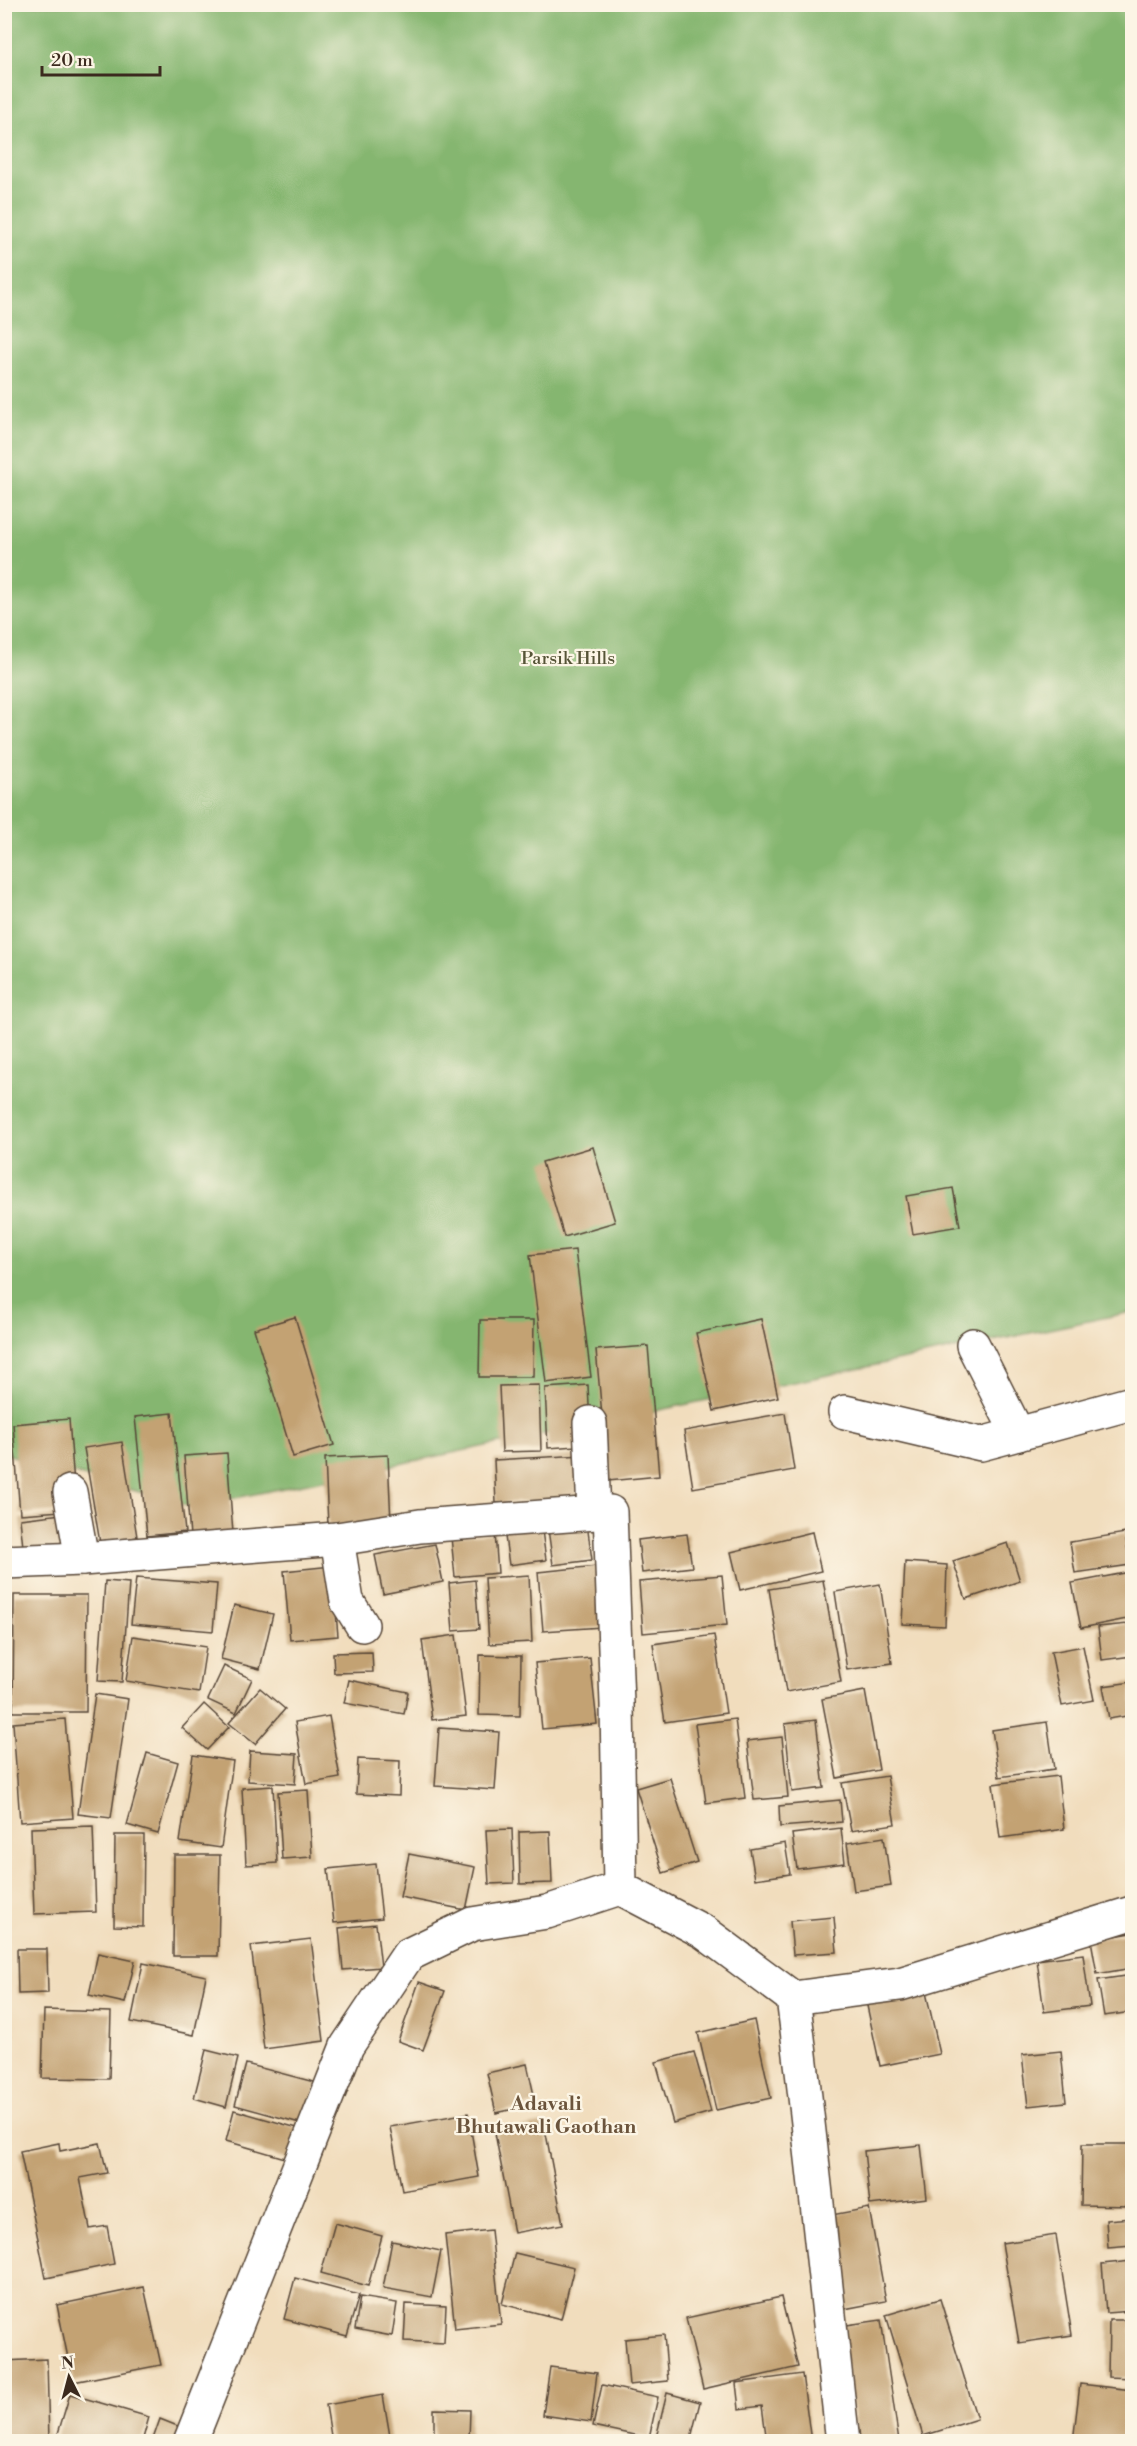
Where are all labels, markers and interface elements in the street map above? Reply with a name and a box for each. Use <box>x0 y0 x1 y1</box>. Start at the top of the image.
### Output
scale bar <box>42 39 160 77</box>
text: 20 m <box>51 49 93 72</box>
park label: Parsik Hills <box>521 647 615 670</box>
district label: Adavali Bhutawali Gaothan <box>456 2092 637 2140</box>
north arrow <box>39 2347 99 2407</box>
text: N <box>60 2352 75 2374</box>

